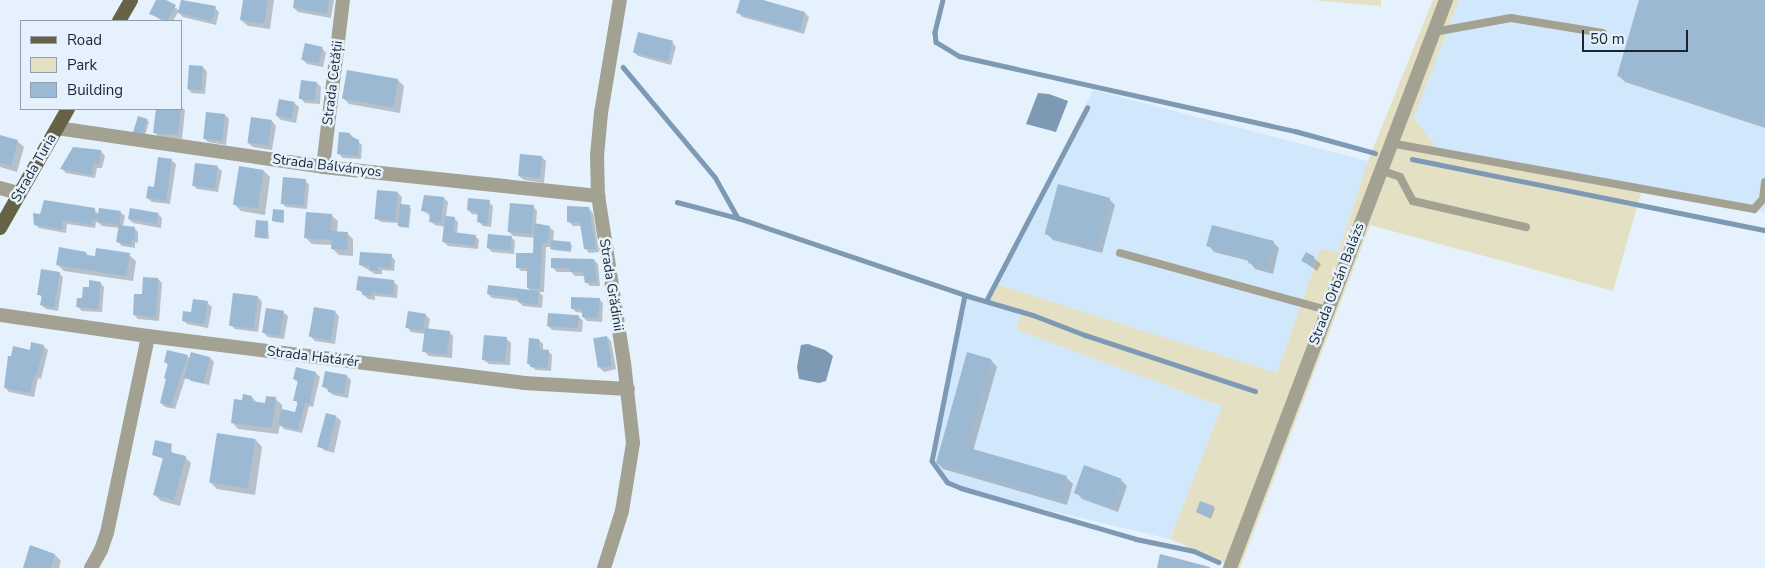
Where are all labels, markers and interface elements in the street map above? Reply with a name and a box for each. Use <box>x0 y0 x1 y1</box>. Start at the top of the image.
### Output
legend <box>20 20 182 110</box>
scale bar <box>1585 20 1691 52</box>
text: 50 m <box>1590 29 1625 49</box>
text: Road <box>67 30 102 50</box>
street label: Strada Cetății <box>319 40 347 126</box>
text: Park <box>67 55 97 75</box>
text: Building <box>67 80 123 100</box>
street label: Strada Turia <box>8 131 60 205</box>
street label: Strada Bálványos <box>271 151 383 181</box>
street label: Strada Orbán Balázs <box>1306 221 1368 347</box>
street label: Strada Grădinii <box>595 238 627 332</box>
street label: Strada Határér <box>266 343 360 371</box>

